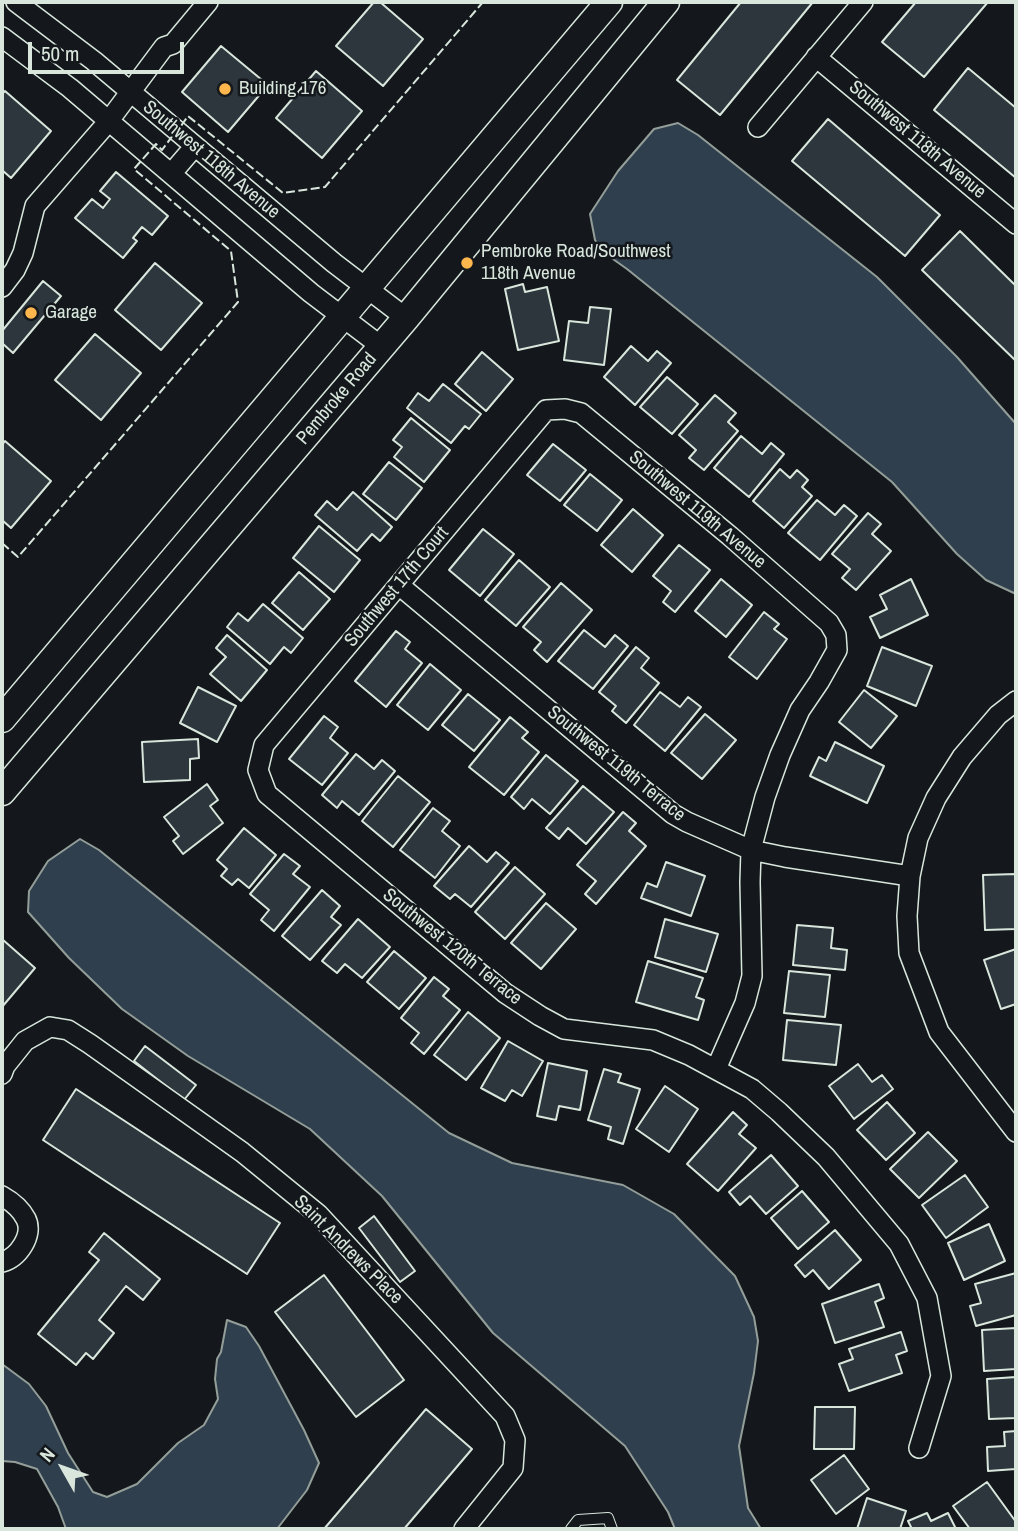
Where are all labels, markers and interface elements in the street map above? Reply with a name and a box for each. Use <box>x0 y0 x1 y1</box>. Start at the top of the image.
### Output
scale bar <box>32 28 187 72</box>
text: 50 m <box>41 39 79 68</box>
street label: Southwest 118th Avenue <box>844 76 990 204</box>
place label: Building 176 <box>239 78 326 100</box>
marker: Building 176 <box>217 81 233 97</box>
street label: Southwest 118th Avenue <box>138 96 284 224</box>
place label: Pembroke Road/Southwest 118th Avenue <box>481 241 671 285</box>
marker: Pembroke Road/Southwest 118th Avenue <box>459 255 475 271</box>
place label: Garage <box>45 302 97 324</box>
marker: Garage <box>23 305 39 321</box>
street label: Pembroke Road <box>292 349 382 449</box>
street label: Southwest 119th Avenue <box>624 446 770 574</box>
street label: Southwest 17th Court <box>340 522 454 652</box>
street label: Southwest 119th Terrace <box>542 701 690 827</box>
street label: Southwest 120th Terrace <box>378 884 526 1010</box>
street label: Saint Andrews Place <box>289 1191 407 1309</box>
north arrow <box>28 1433 98 1503</box>
text: N <box>33 1442 60 1467</box>

